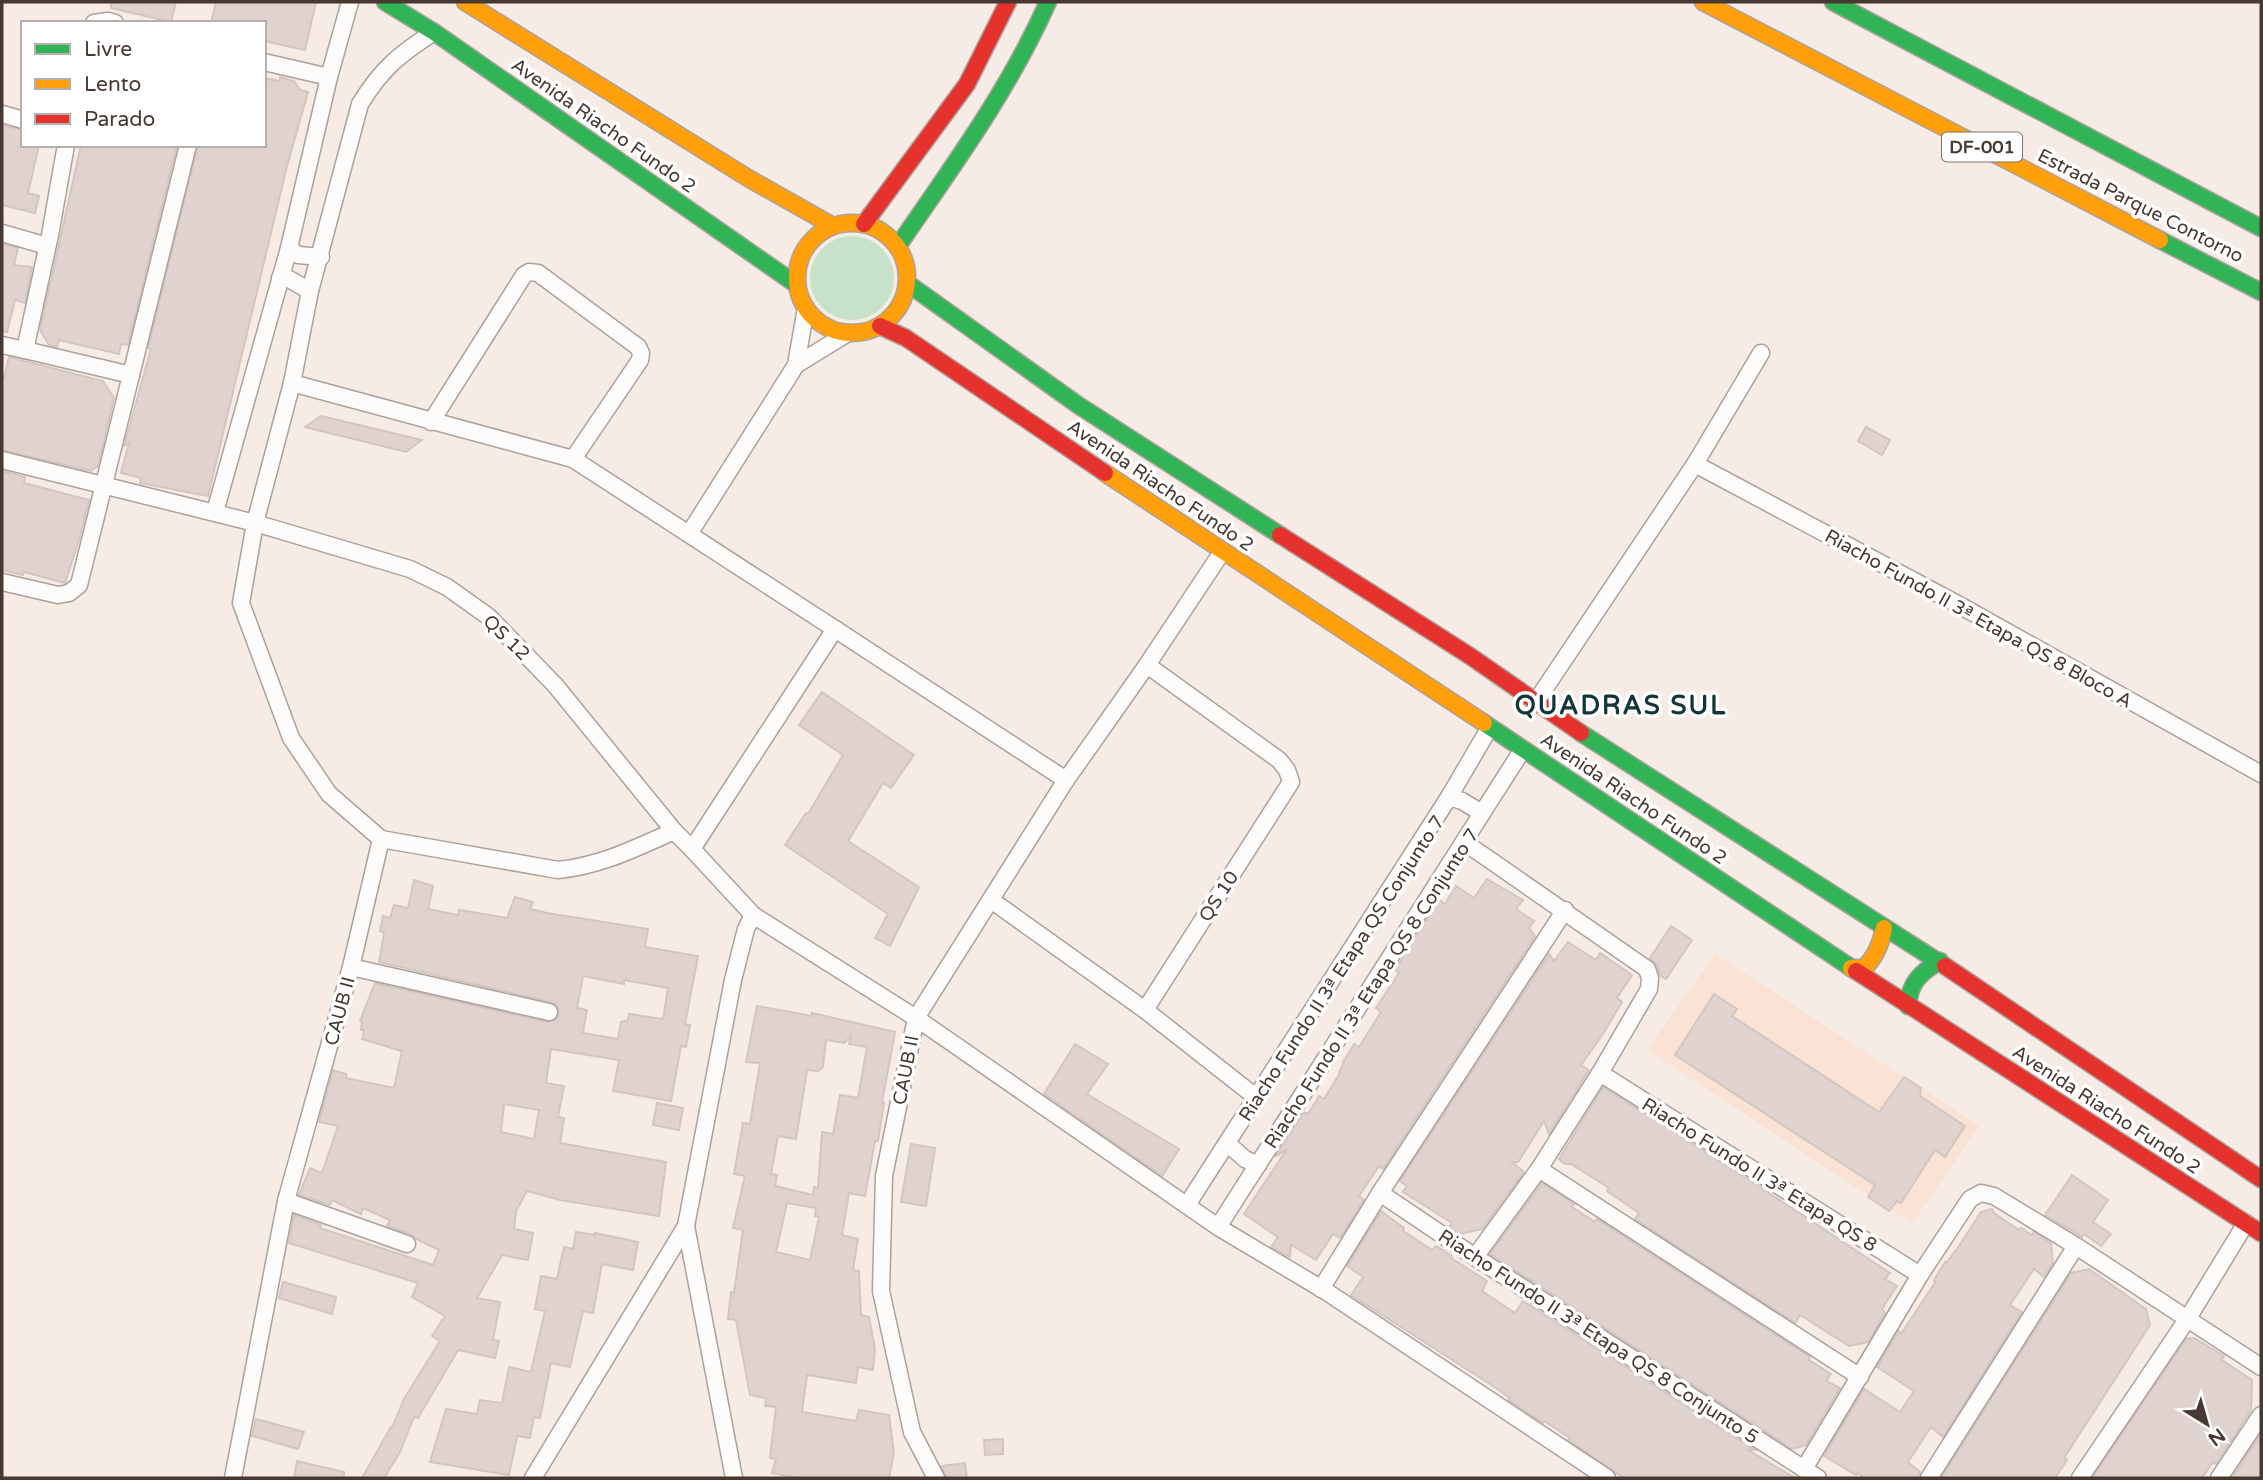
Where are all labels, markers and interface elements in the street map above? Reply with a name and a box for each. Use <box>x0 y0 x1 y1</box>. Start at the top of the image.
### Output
legend <box>21 21 266 147</box>
text: Livre <box>84 37 132 62</box>
street label: Avenida Riacho Fundo 2 <box>507 54 700 198</box>
text: Lento <box>84 72 141 97</box>
text: Parado <box>84 107 155 132</box>
road number: DF-001 <box>1942 132 2022 162</box>
street label: Estrada Parque Contorno <box>2034 144 2247 267</box>
street label: Avenida Riacho Fundo 2 <box>1063 415 1258 556</box>
street label: Riacho Fundo II 3ª Etapa QS 8 Bloco A <box>1821 525 2136 713</box>
street label: QS 12 <box>479 610 534 665</box>
district label: QUADRAS SUL <box>1515 690 1727 721</box>
street label: Avenida Riacho Fundo 2 <box>1536 728 1731 869</box>
street label: Riacho Fundo II 3ª Etapa QS Conjunto 7 <box>1235 811 1449 1126</box>
street label: Riacho Fundo II 3ª Etapa QS 8 Conjunto 7 <box>1260 824 1484 1153</box>
street label: QS 10 <box>1194 867 1243 926</box>
street label: CAUB II <box>320 974 360 1048</box>
street label: CAUB II <box>888 1034 923 1107</box>
street label: Avenida Riacho Fundo 2 <box>2008 1041 2205 1179</box>
street label: Riacho Fundo II 3ª Etapa QS 8 <box>1638 1093 1881 1257</box>
street label: Riacho Fundo II 3ª Etapa QS 8 Conjunto 5 <box>1434 1225 1763 1449</box>
north arrow <box>2172 1389 2242 1459</box>
text: N <box>2204 1423 2229 1450</box>

